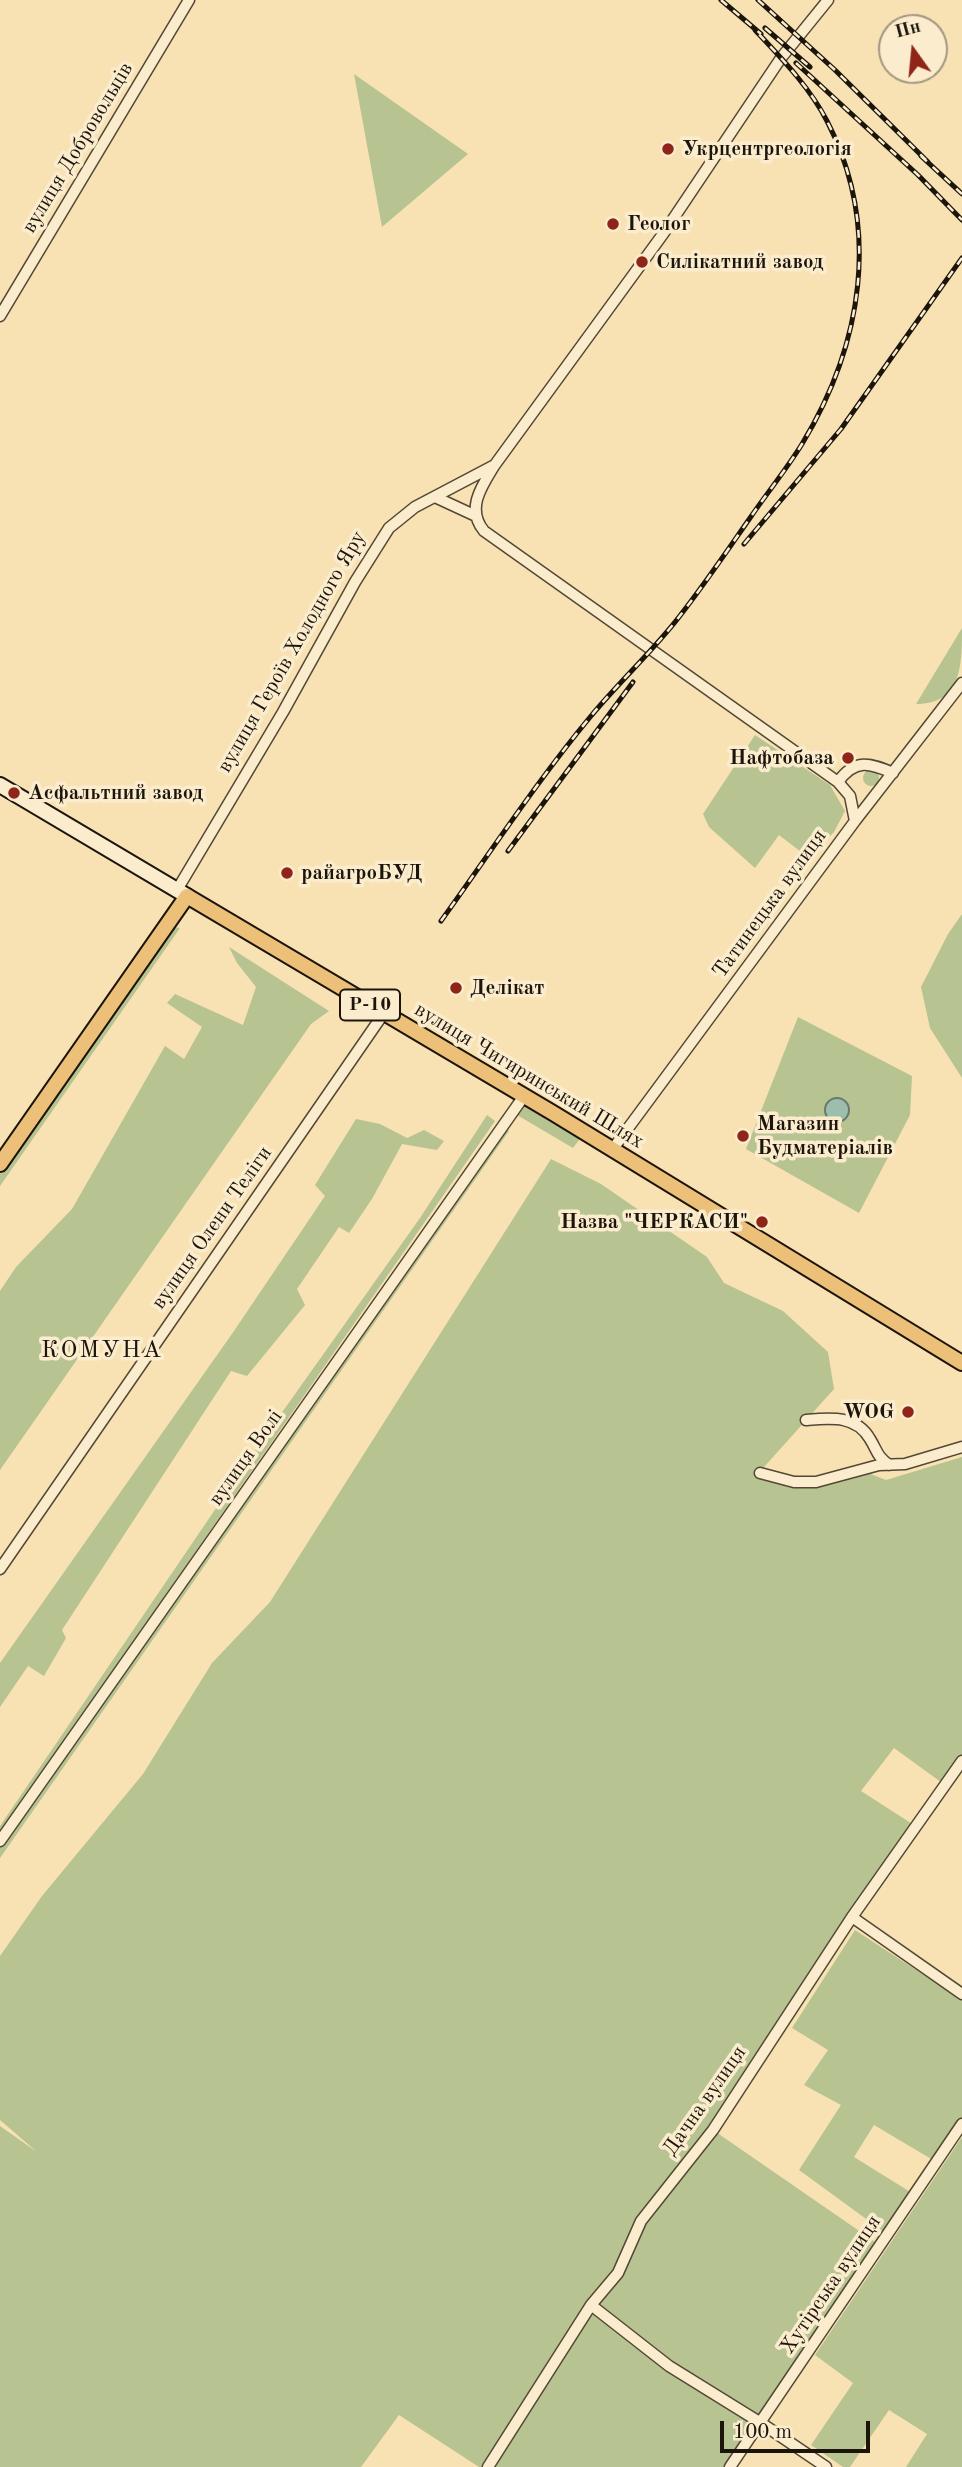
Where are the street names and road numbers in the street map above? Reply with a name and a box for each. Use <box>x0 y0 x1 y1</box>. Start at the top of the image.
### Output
street label: вулиця Добровольців <box>17 58 139 238</box>
street label: вулиця Героїв Холодного Яру <box>212 527 372 777</box>
street label: Татинецька вулиця <box>707 825 833 983</box>
road number: Р-10 <box>340 990 400 1021</box>
street label: вулиця Чигиринський Шлях <box>410 997 648 1155</box>
street label: вулиця Олени Теліги <box>146 1142 278 1314</box>
street label: вулиця Волі <box>204 1405 288 1511</box>
street label: Дачна вулиця <box>658 2041 752 2161</box>
street label: Хутірська вулиця <box>775 2211 887 2359</box>

